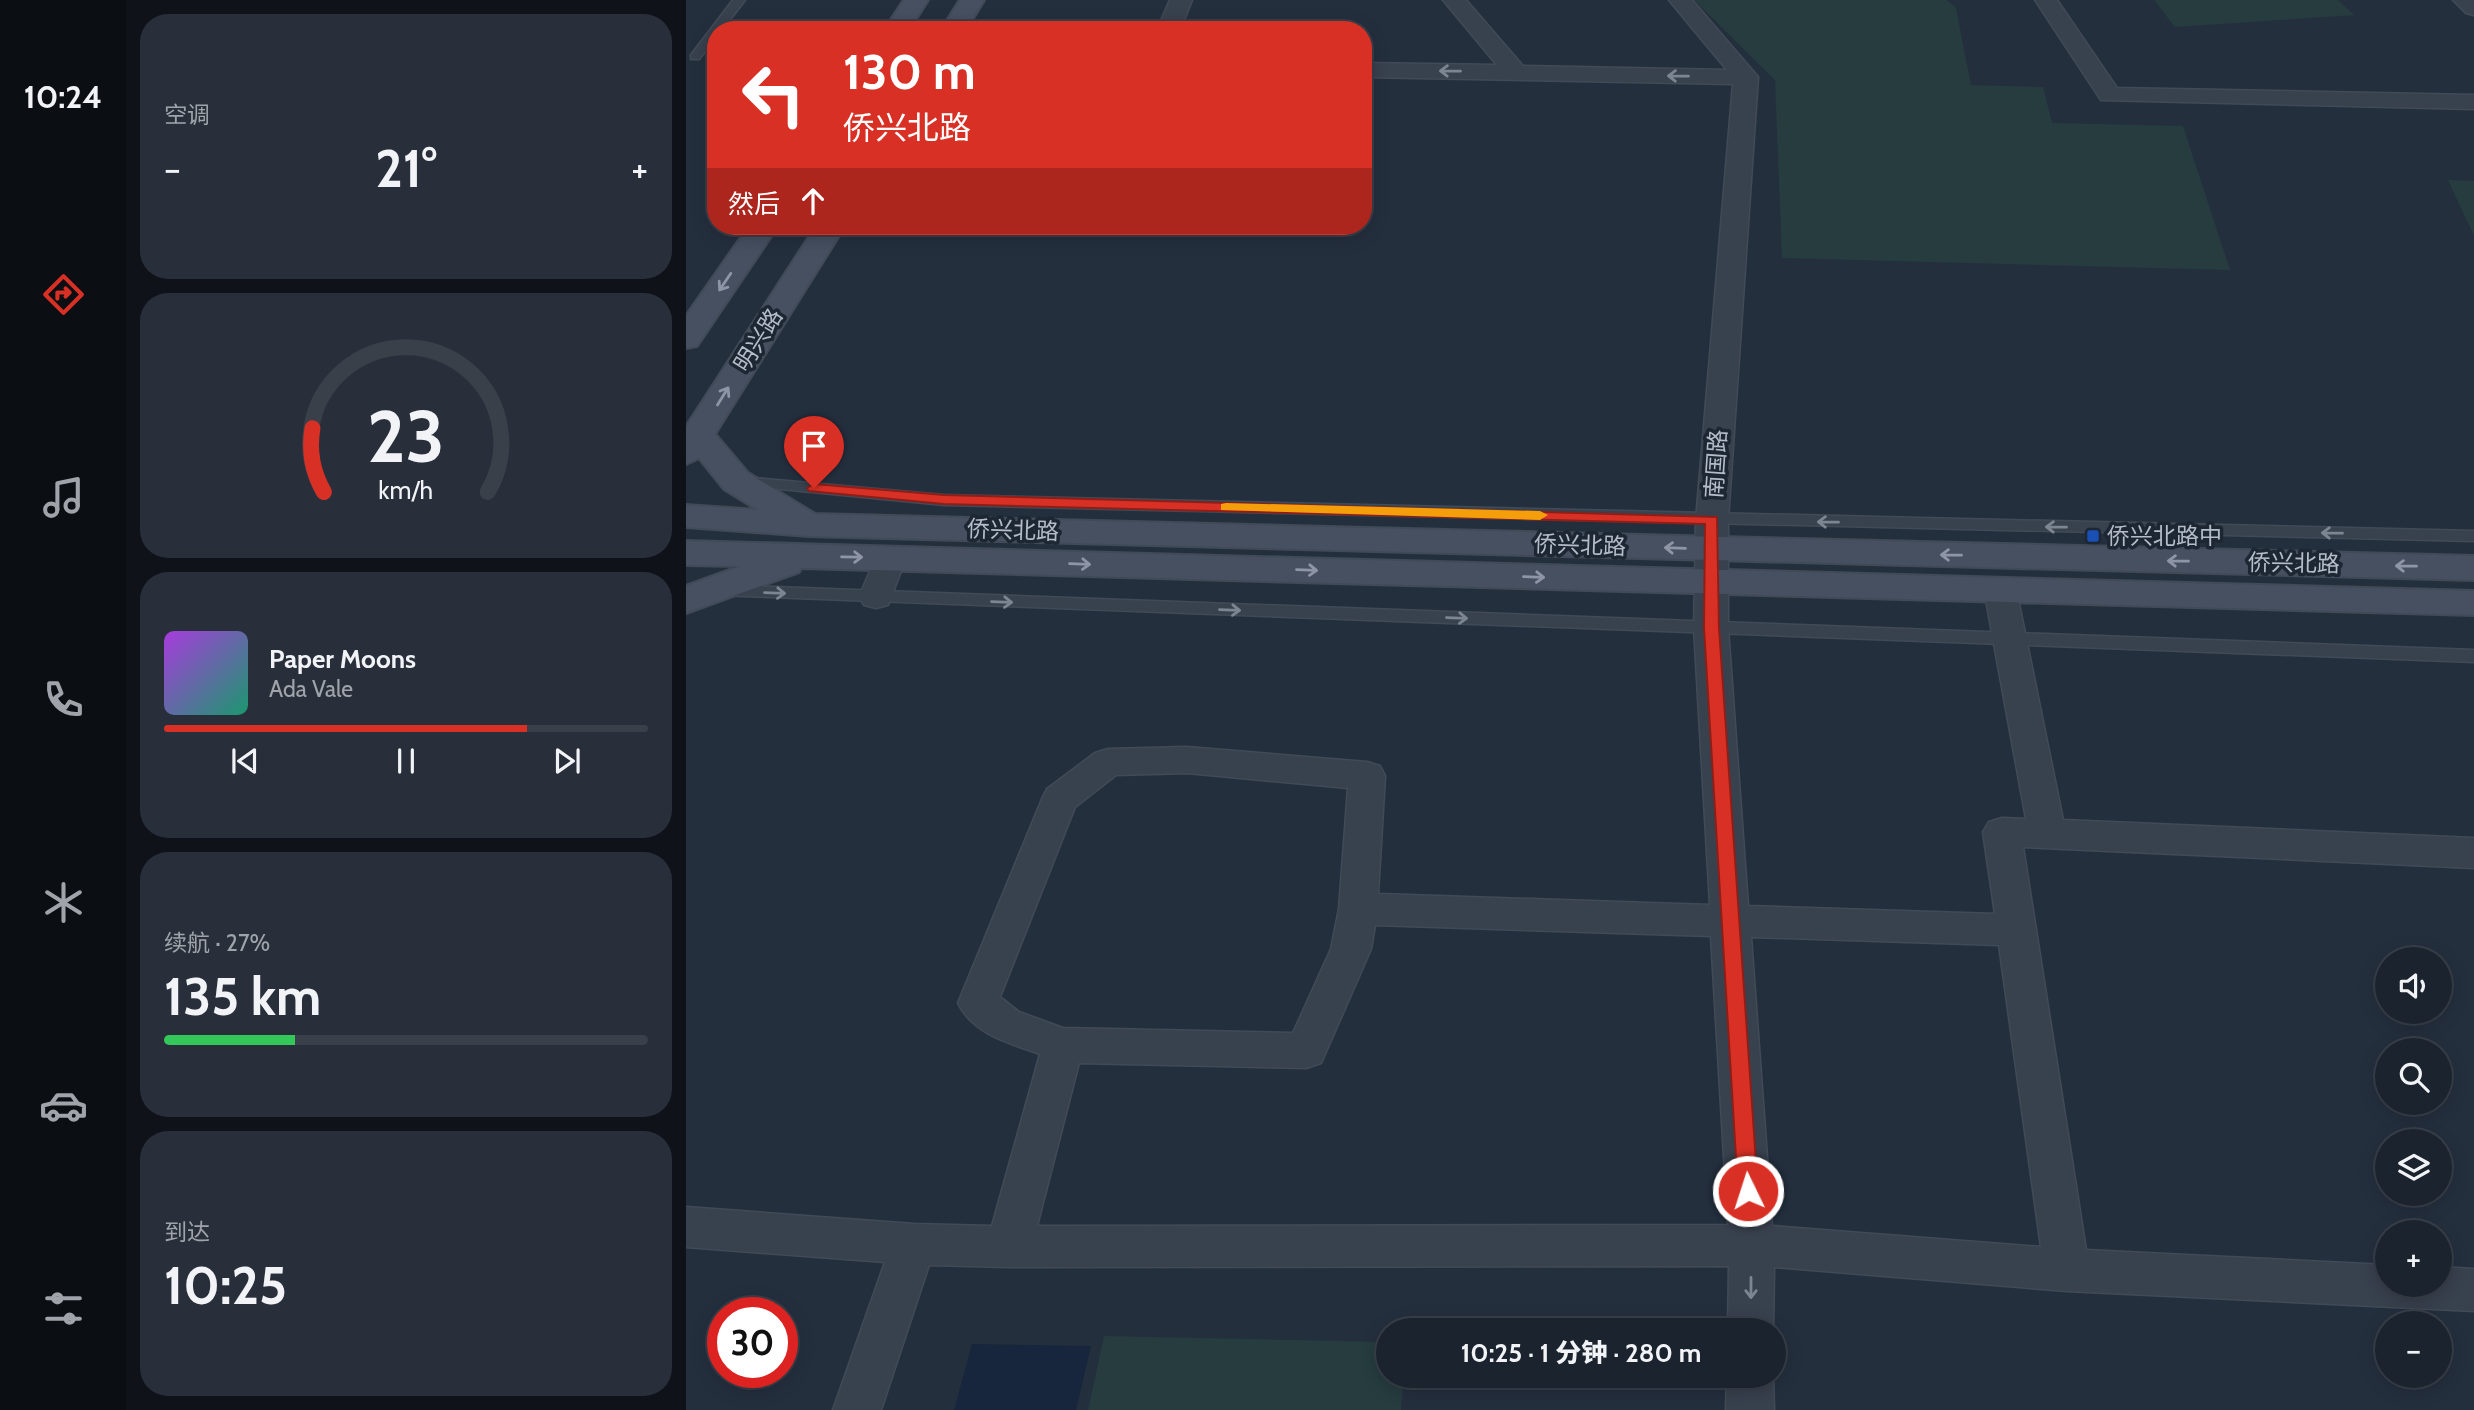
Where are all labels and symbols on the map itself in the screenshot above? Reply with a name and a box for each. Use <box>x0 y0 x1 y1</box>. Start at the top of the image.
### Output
one-way arrow <box>1439 65 1462 78</box>
one-way arrow <box>1666 69 1689 82</box>
one-way arrow <box>717 272 732 291</box>
street label: 明兴路 <box>728 303 788 377</box>
one-way arrow <box>716 386 730 406</box>
pin <box>784 416 844 488</box>
street label: 南国路 <box>1700 429 1732 499</box>
street label: 侨兴北路 <box>967 514 1059 546</box>
one-way arrow <box>1817 516 1840 529</box>
one-way arrow <box>2045 520 2068 534</box>
place label: 侨兴北路中 <box>2107 522 2222 550</box>
one-way arrow <box>2321 526 2344 539</box>
marker: 侨兴北路中 <box>2085 528 2101 544</box>
street label: 侨兴北路 <box>1534 529 1626 561</box>
one-way arrow <box>1663 541 1686 554</box>
one-way arrow <box>1940 548 1963 561</box>
street label: 侨兴北路 <box>2248 548 2340 578</box>
one-way arrow <box>840 551 863 564</box>
one-way arrow <box>2167 554 2190 567</box>
one-way arrow <box>1068 557 1091 570</box>
one-way arrow <box>2395 560 2418 573</box>
one-way arrow <box>1295 563 1318 577</box>
one-way arrow <box>1523 570 1546 583</box>
one-way arrow <box>763 587 786 600</box>
one-way arrow <box>990 595 1013 608</box>
one-way arrow <box>1218 603 1241 617</box>
one-way arrow <box>1445 612 1468 625</box>
position arrow <box>1711 1154 1785 1228</box>
one-way arrow <box>1744 1276 1758 1299</box>
speed limit sign: 30 <box>707 1297 798 1388</box>

